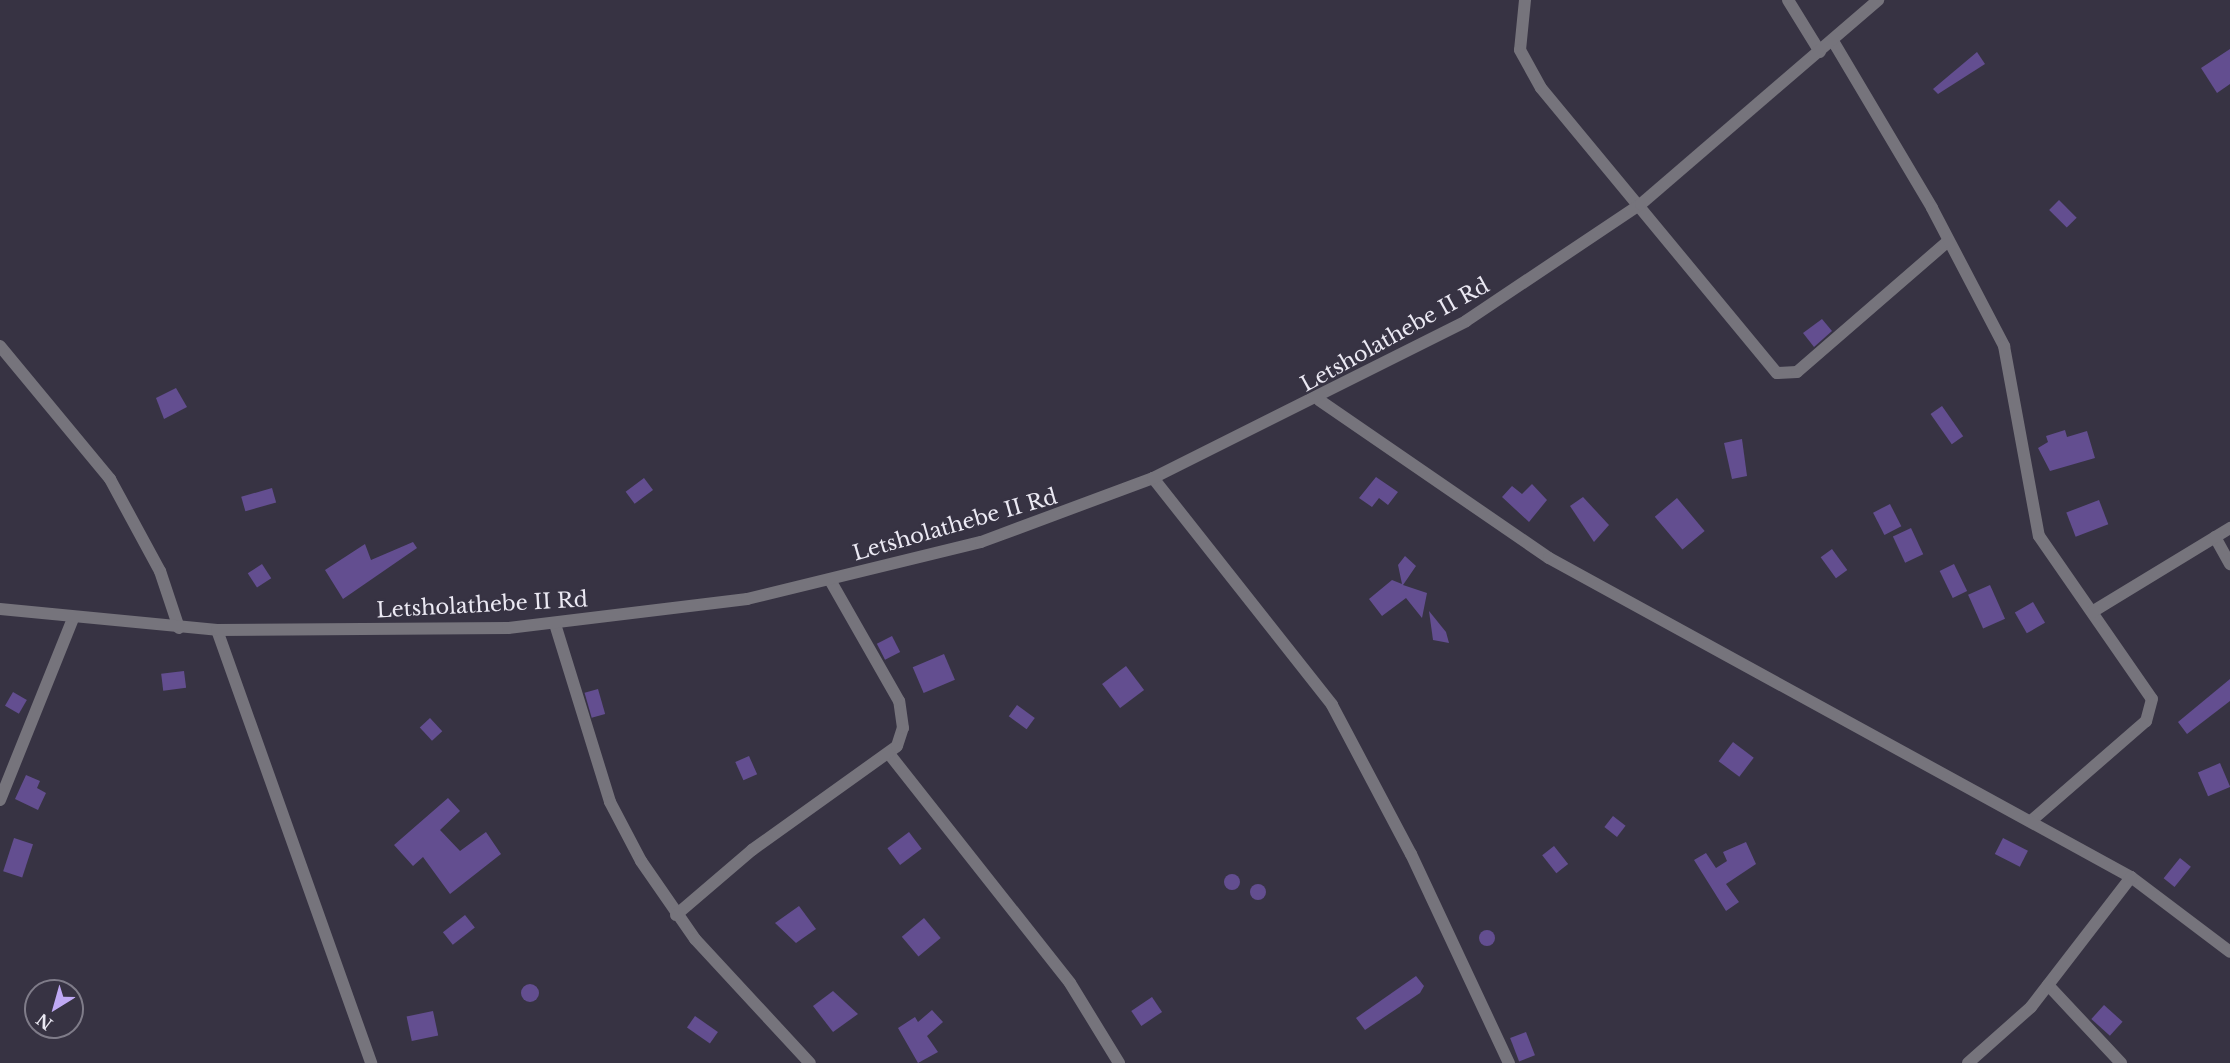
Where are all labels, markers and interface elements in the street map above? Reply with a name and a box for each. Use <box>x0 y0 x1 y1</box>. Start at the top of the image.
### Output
street label: Letsholathebe II Rd <box>1296 273 1494 397</box>
street label: Letsholathebe II Rd <box>850 484 1060 566</box>
street label: Letsholathebe II Rd <box>376 587 588 623</box>
north arrow <box>24 979 84 1039</box>
text: N <box>32 1009 56 1034</box>

